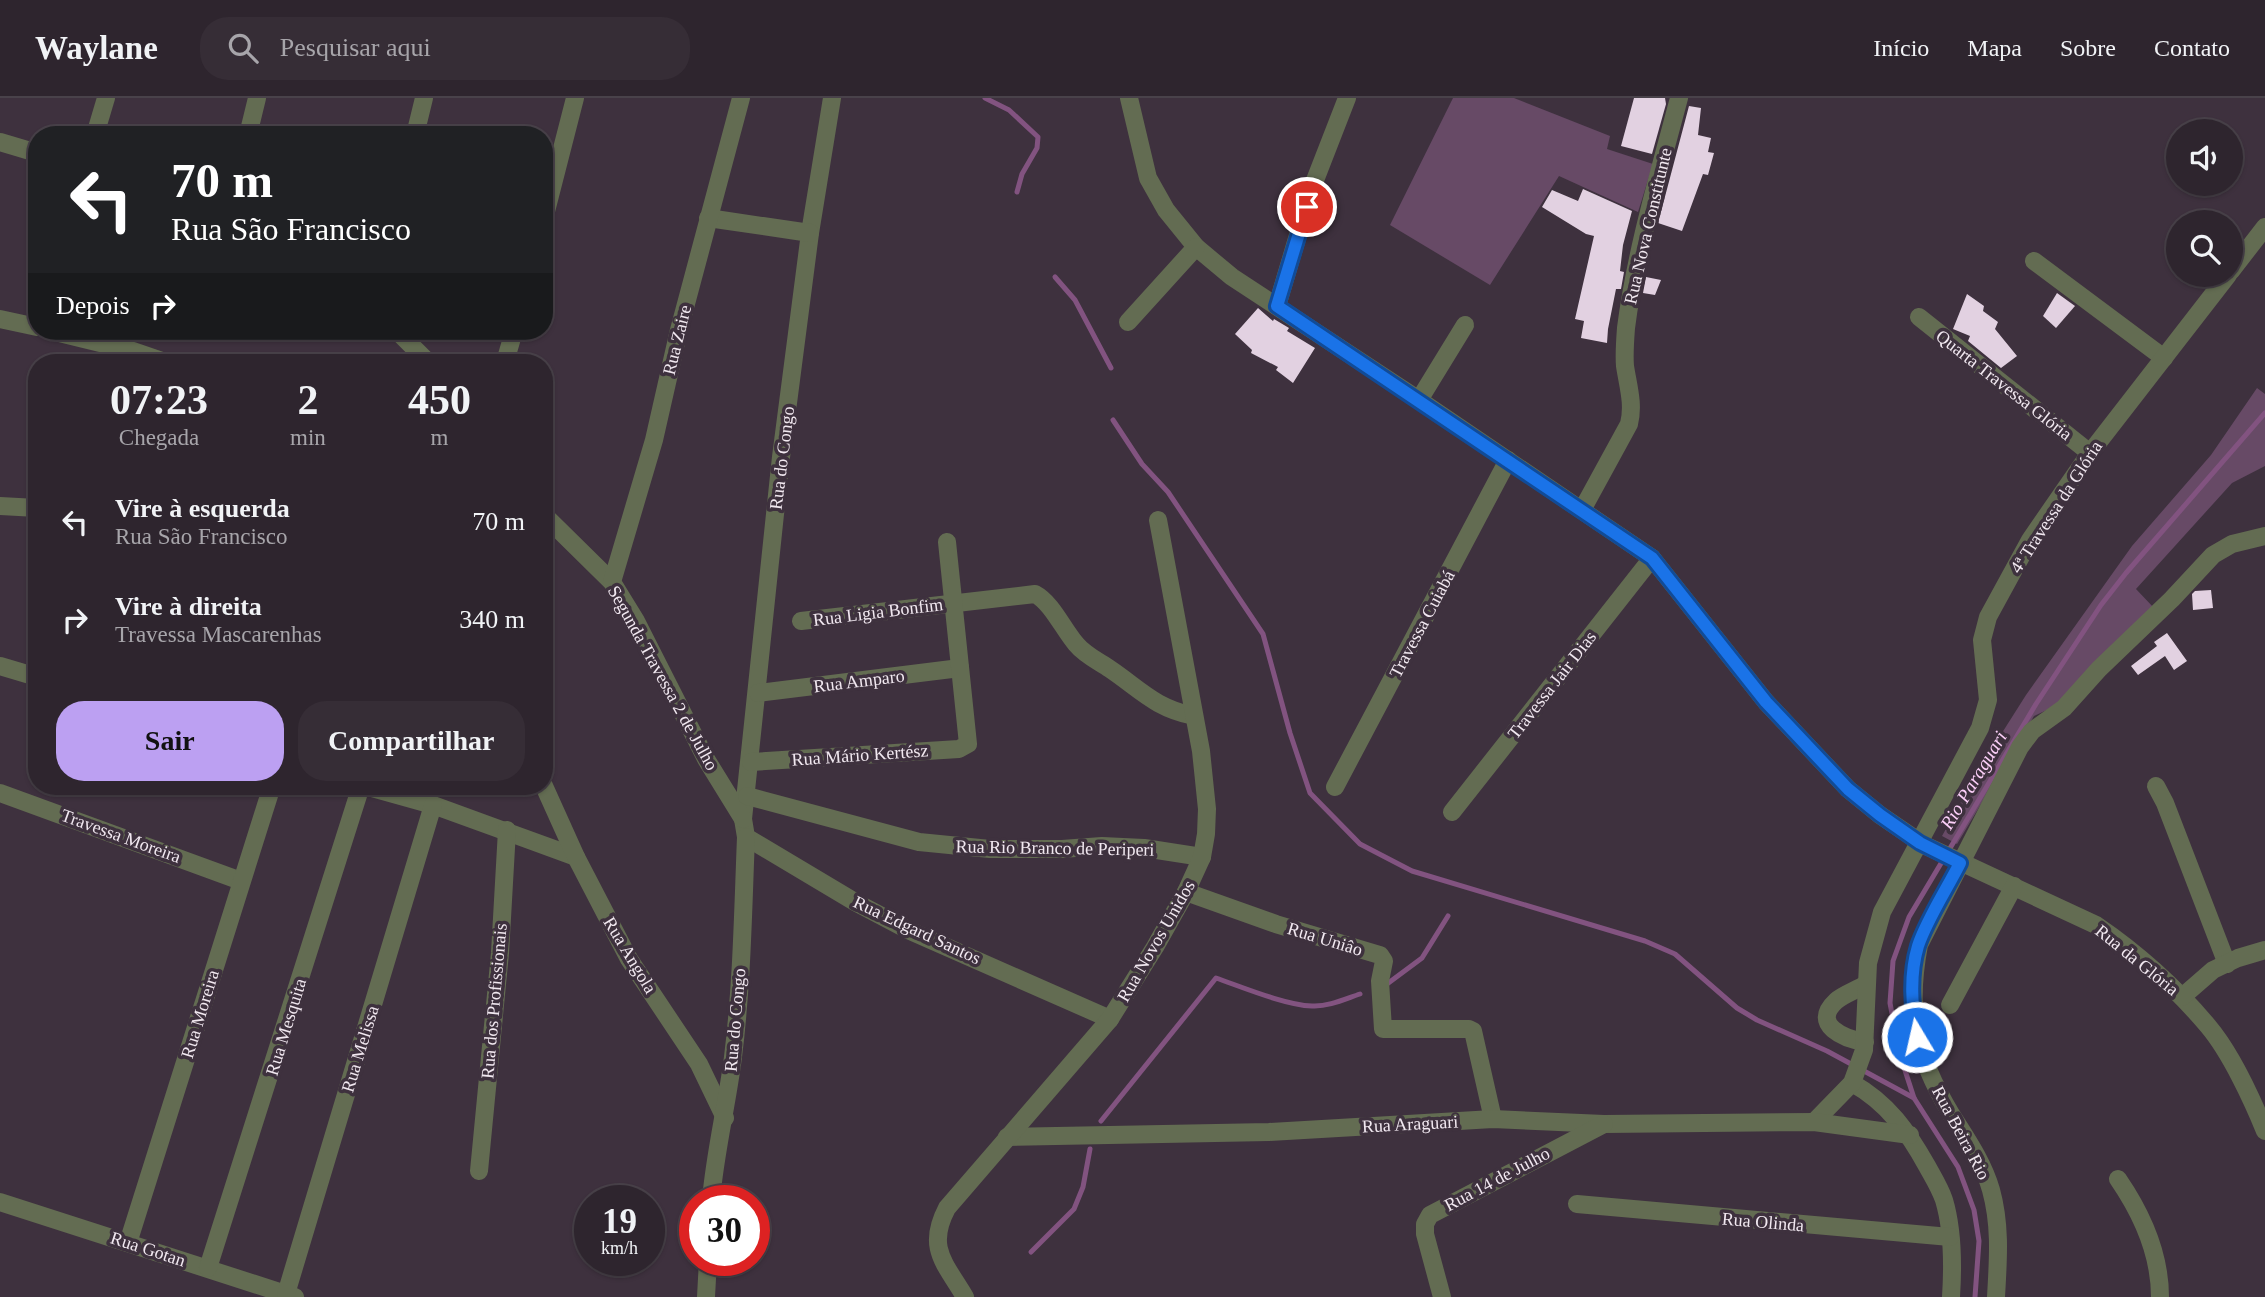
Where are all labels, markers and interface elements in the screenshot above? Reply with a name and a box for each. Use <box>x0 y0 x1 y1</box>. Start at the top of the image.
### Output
search box <box>200 17 690 80</box>
icon: search <box>224 29 262 67</box>
text: Waylane <box>35 30 158 66</box>
text: Pesquisar aqui <box>280 33 431 62</box>
text: Início <box>1873 35 1929 61</box>
text: Mapa <box>1967 35 2022 61</box>
text: Sobre <box>2060 35 2116 61</box>
text: Contato <box>2154 35 2230 61</box>
map controls <box>2166 119 2243 287</box>
button: sound <box>2166 119 2243 196</box>
street label: Rua Nova Constitunte <box>1620 146 1676 306</box>
text: 70 m <box>171 153 273 208</box>
icon: left <box>56 154 147 245</box>
pin <box>1277 177 1337 237</box>
icon: arrive <box>1288 188 1326 226</box>
button: search <box>2166 210 2243 287</box>
text: Rua São Francisco <box>171 211 411 247</box>
icon: right <box>144 287 182 325</box>
text: Depois <box>56 291 130 320</box>
street label: Rua Zaire <box>659 303 695 377</box>
street label: Quarta Travessa Glória <box>1932 326 2076 444</box>
text: 07:23 <box>110 377 208 423</box>
text: 2 <box>297 377 318 423</box>
text: 450 <box>408 377 471 423</box>
street label: Rua do Congo <box>766 405 798 511</box>
text: Chegada <box>119 425 199 450</box>
text: min <box>290 425 326 450</box>
text: m <box>430 425 448 450</box>
street label: 4ª Travessa da Glória <box>2006 437 2106 577</box>
text: Vire à esquerda <box>115 494 290 523</box>
icon: left <box>56 503 94 541</box>
text: 70 m <box>472 507 525 536</box>
text: Rua São Francisco <box>115 524 287 549</box>
street label: Travessa Cuiabá <box>1385 567 1459 681</box>
street label: Segunda Travessa 2 de Julho <box>604 582 722 774</box>
text: Vire à direita <box>115 592 262 621</box>
street label: Rua Ligia Bonfim <box>812 594 944 630</box>
icon: right <box>56 601 94 639</box>
text: 340 m <box>459 605 525 634</box>
text: Travessa Mascarenhas <box>115 622 322 647</box>
street label: Travessa Jair Dias <box>1504 627 1600 743</box>
street label: Rua Amparo <box>812 665 906 697</box>
button: Sair <box>56 701 284 781</box>
button: Compartilhar <box>298 701 525 781</box>
water label: Rio Paraguari <box>1936 728 2011 834</box>
street label: Rua Mário Kertész <box>791 740 929 770</box>
street label: Travessa Moreira <box>58 805 184 867</box>
street label: Rua Rio Branco de Periperi <box>955 836 1155 860</box>
street label: Rua Novos Unidos <box>1113 877 1199 1005</box>
street label: Rua Edgard Santos <box>850 892 984 968</box>
street label: Rua Angola <box>599 913 661 997</box>
street label: Rua Uniâo <box>1285 918 1365 960</box>
street label: Rua da Glória <box>2091 920 2183 1000</box>
street label: Rua dos Profissionais <box>477 922 511 1080</box>
street label: Rua Moreira <box>177 967 223 1061</box>
street label: Rua do Congo <box>721 967 749 1073</box>
street label: Rua Mesquita <box>262 976 310 1078</box>
position arrow <box>1880 1000 1954 1074</box>
street label: Rua Melissa <box>337 1003 383 1095</box>
street label: Rua Beira Rio <box>1928 1083 1994 1183</box>
street label: Rua Araguari <box>1361 1111 1459 1137</box>
street label: Rua 14 de Julho <box>1441 1143 1553 1215</box>
speed limit sign: 30 <box>679 1185 770 1276</box>
text: 19 <box>602 1202 637 1241</box>
street label: Rua Olinda <box>1721 1208 1805 1236</box>
street label: Rua Gotan <box>108 1228 188 1270</box>
text: km/h <box>601 1238 638 1258</box>

